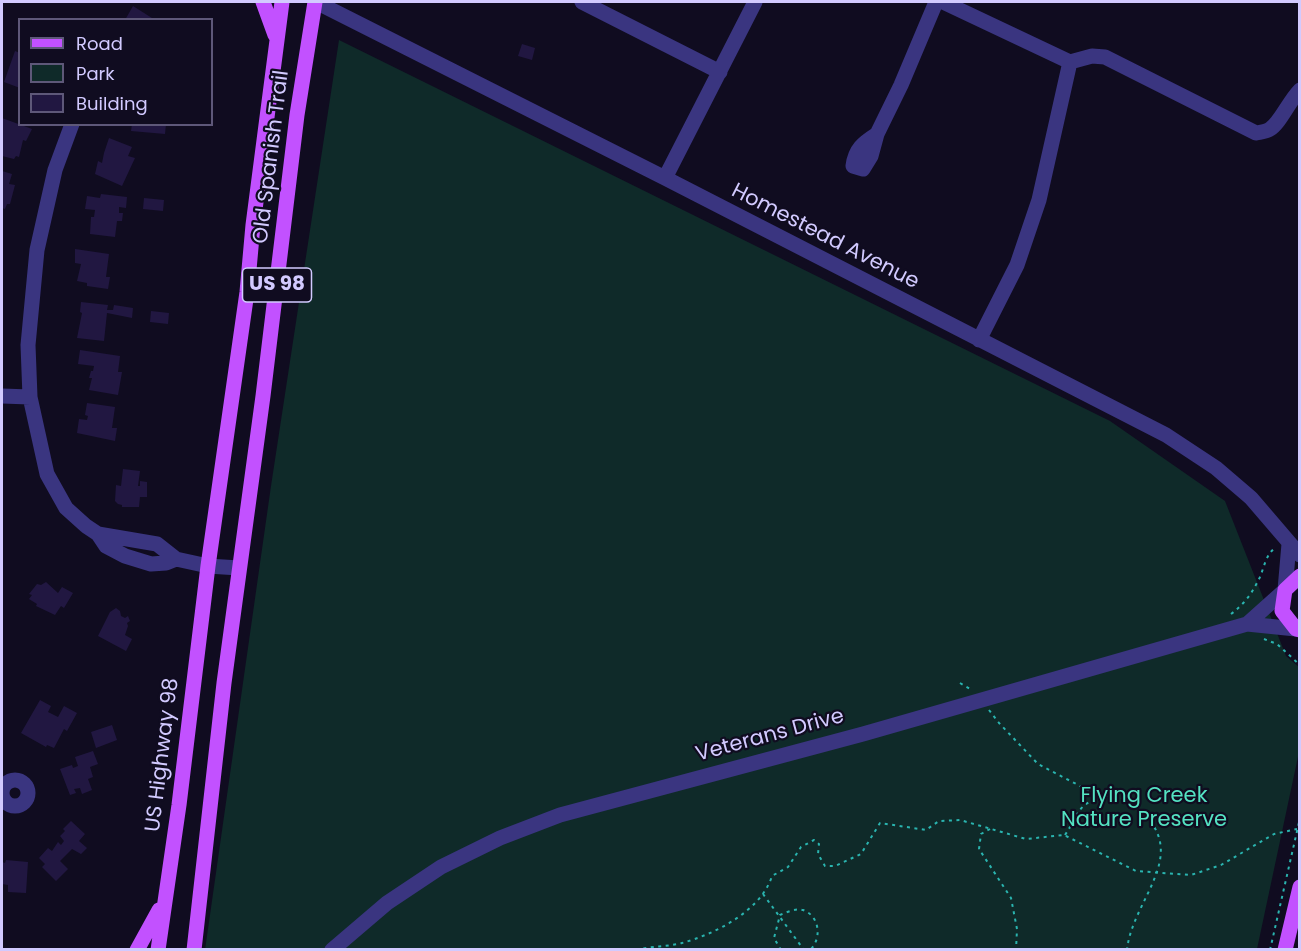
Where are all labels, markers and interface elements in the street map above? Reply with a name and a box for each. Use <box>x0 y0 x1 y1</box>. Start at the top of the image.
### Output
legend <box>18 18 213 126</box>
text: Road <box>76 31 123 56</box>
text: Park <box>76 61 115 86</box>
street label: Old Spanish Trail <box>249 69 295 245</box>
text: Building <box>76 91 148 116</box>
street label: Homestead Avenue <box>727 179 923 295</box>
road number: US 98 <box>242 268 312 302</box>
street label: US Highway 98 <box>141 677 185 833</box>
street label: Veterans Drive <box>693 704 847 768</box>
park label: Flying Creek Nature Preserve <box>1061 784 1227 834</box>

